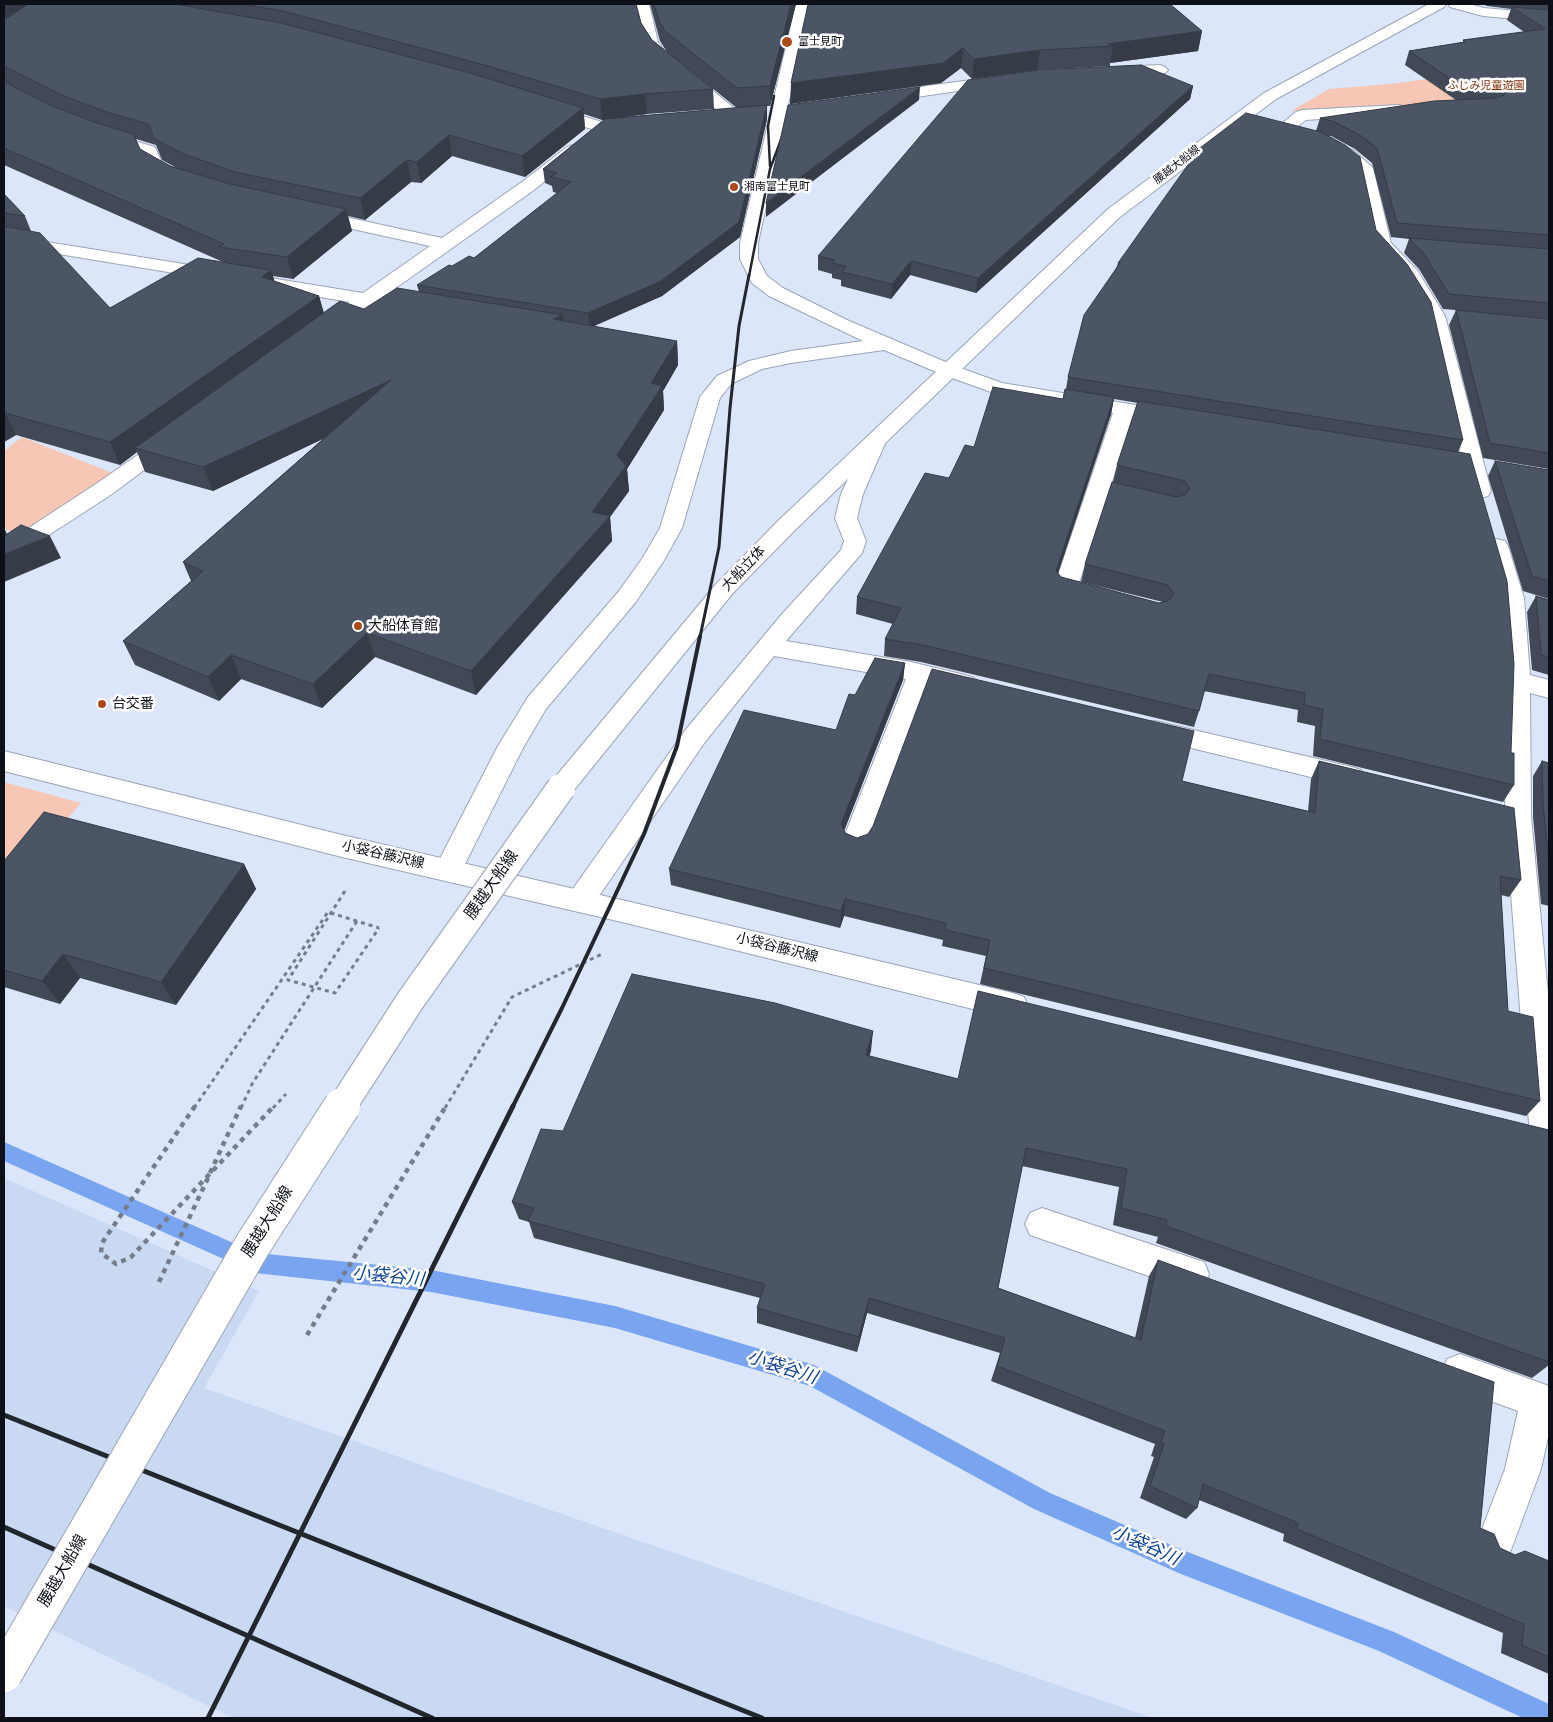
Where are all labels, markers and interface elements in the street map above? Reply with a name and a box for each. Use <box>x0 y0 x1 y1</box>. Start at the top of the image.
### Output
marker: 富士見町 <box>780 35 794 49</box>
place label: 富士見町 <box>798 35 842 49</box>
park label: ふじみ児童遊園 <box>1448 79 1524 93</box>
street label: 腰越大船線 <box>1151 143 1203 187</box>
place label: 湘南富士見町 <box>744 180 810 194</box>
marker: 湘南富士見町 <box>728 181 740 193</box>
street label: 大船立体 <box>719 543 769 595</box>
place label: 大船体育館 <box>368 618 438 634</box>
marker: 大船体育館 <box>352 620 364 632</box>
place label: 台交番 <box>112 696 154 712</box>
marker: 台交番 <box>96 698 108 710</box>
street label: 小袋谷藤沢線 <box>340 837 426 873</box>
street label: 腰越大船線 <box>461 847 523 923</box>
street label: 小袋谷藤沢線 <box>734 930 820 966</box>
street label: 腰越大船線 <box>239 1183 297 1261</box>
water label: 小袋谷川 <box>351 1262 425 1292</box>
water label: 小袋谷川 <box>744 1347 820 1389</box>
water label: 小袋谷川 <box>1108 1521 1182 1571</box>
street label: 腰越大船線 <box>35 1532 91 1610</box>

